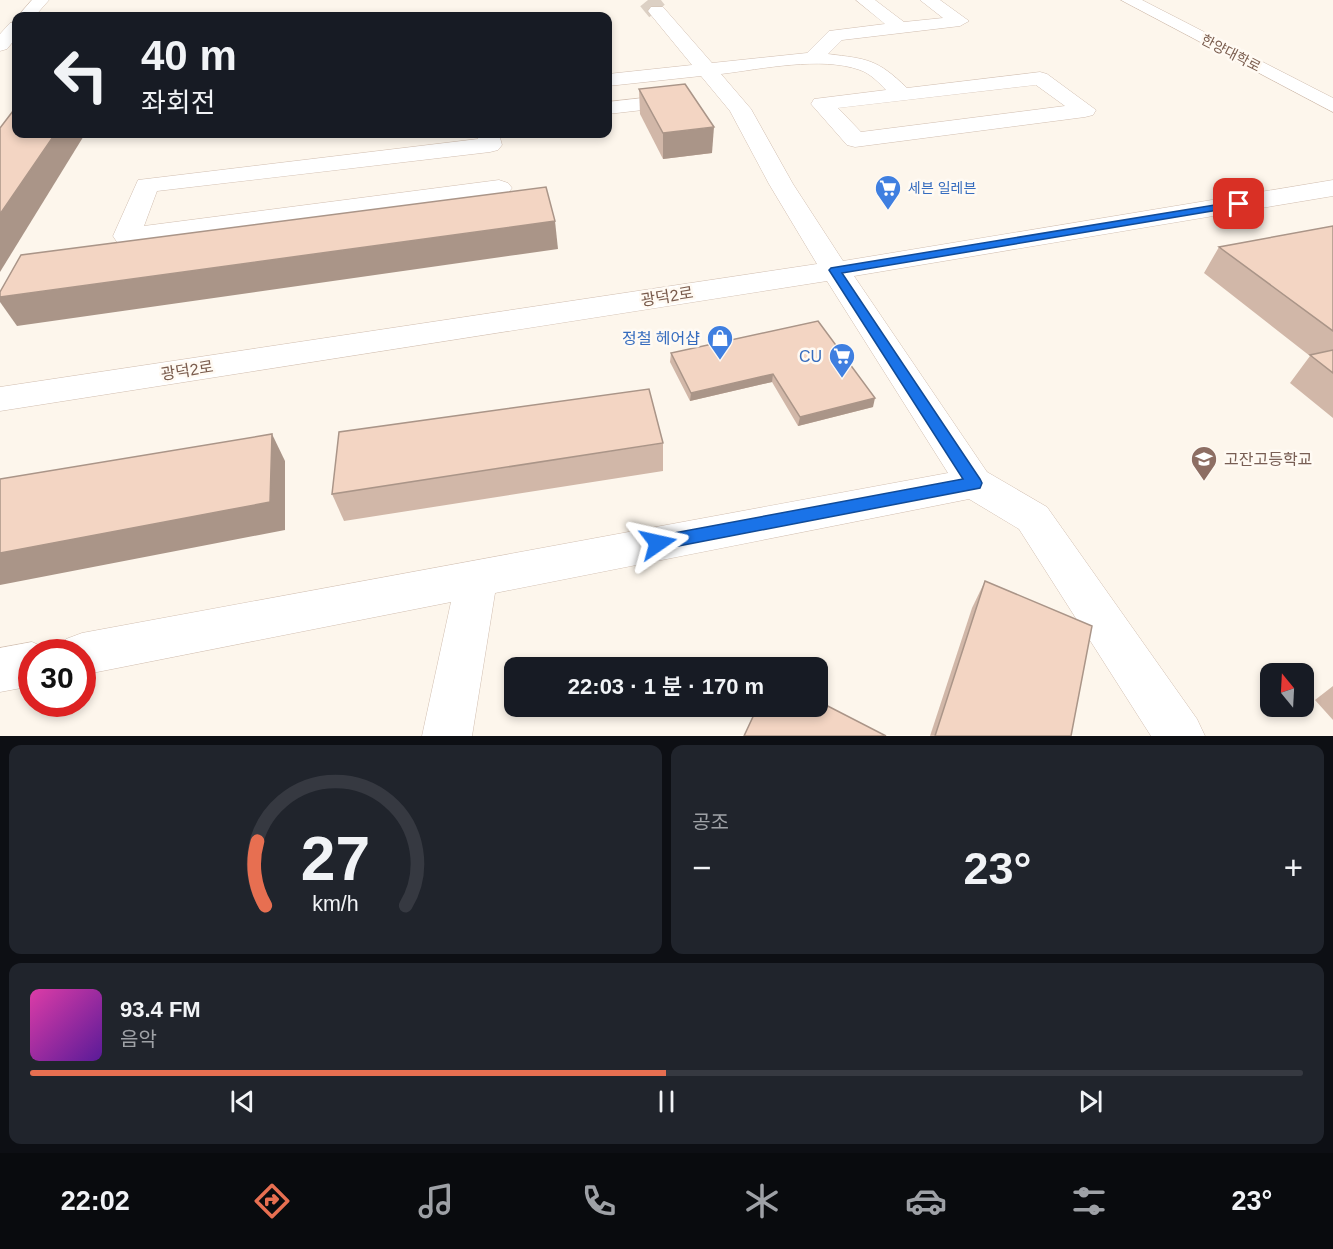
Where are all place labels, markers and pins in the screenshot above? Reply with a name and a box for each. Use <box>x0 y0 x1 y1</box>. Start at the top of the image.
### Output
supermarket icon: 세븐 일레븐 <box>873 173 903 211</box>
pin <box>1213 178 1264 229</box>
place label: 세븐 일레븐 <box>908 180 976 196</box>
shop icon: 정철 헤어샵 <box>705 323 735 361</box>
place label: 정철 헤어샵 <box>622 330 700 347</box>
supermarket icon: CU <box>827 341 857 379</box>
place label: CU <box>799 348 822 365</box>
school or university icon: 고잔고등학교 <box>1189 444 1219 482</box>
place label: 고잔고등학교 <box>1224 451 1312 468</box>

